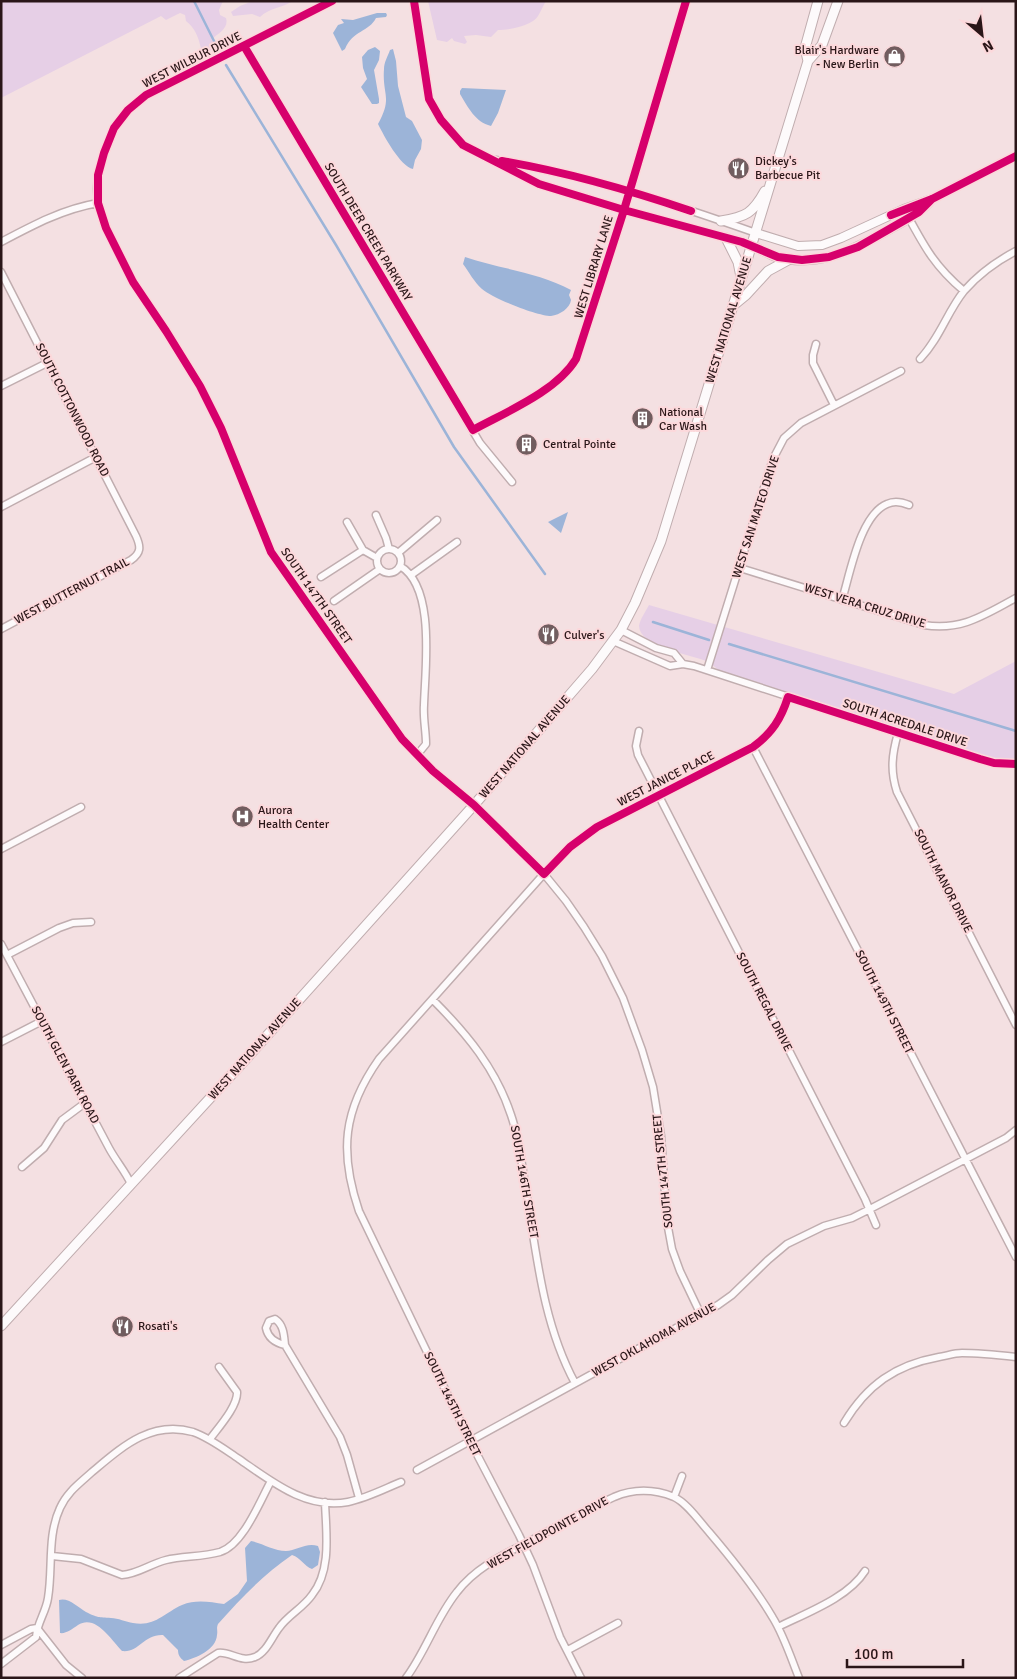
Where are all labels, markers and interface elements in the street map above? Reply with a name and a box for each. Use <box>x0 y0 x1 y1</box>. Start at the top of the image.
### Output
north arrow <box>957 10 1007 60</box>
street label: WEST WILBUR DRIVE <box>140 28 244 91</box>
text: N <box>980 36 996 56</box>
place label: Blair's Hardware - New Berlin <box>794 43 879 72</box>
shop icon: Blair's Hardware - New Berlin <box>883 45 907 69</box>
place label: Dickey's Barbecue Pit <box>755 154 820 183</box>
restaurant icon: Dickey's Barbecue Pit <box>727 156 751 180</box>
street label: SOUTH DEER CREEK PARKWAY <box>321 160 415 304</box>
street label: WEST LIBRARY LANE <box>571 213 617 321</box>
street label: WEST NATIONAL AVENUE <box>703 255 755 385</box>
street label: SOUTH COTTONWOOD ROAD <box>32 341 112 480</box>
place label: National Car Wash <box>659 405 707 434</box>
building icon: National Car Wash <box>631 407 655 431</box>
building icon: Central Pointe <box>515 432 539 456</box>
place label: Central Pointe <box>543 437 616 452</box>
street label: WEST SAN MATEO DRIVE <box>729 453 783 580</box>
street label: SOUTH 147TH STREET <box>277 545 355 647</box>
street label: WEST BUTTERNUT TRAIL <box>12 554 132 628</box>
street label: WEST VERA CRUZ DRIVE <box>802 580 928 632</box>
restaurant icon: Culver's <box>536 623 560 647</box>
place label: Culver's <box>564 628 605 643</box>
street label: WEST NATIONAL AVENUE <box>476 692 574 802</box>
street label: SOUTH ACREDALE DRIVE <box>841 696 969 750</box>
street label: WEST JANICE PLACE <box>615 748 717 810</box>
place label: Aurora Health Center <box>258 803 330 832</box>
hospital icon: Aurora Health Center <box>230 805 254 829</box>
street label: SOUTH MANOR DRIVE <box>910 827 976 936</box>
street label: SOUTH 149TH STREET <box>851 948 917 1056</box>
street label: SOUTH REGAL DRIVE <box>733 950 796 1054</box>
street label: WEST NATIONAL AVENUE <box>205 995 305 1103</box>
street label: SOUTH GLEN PARK ROAD <box>28 1004 102 1127</box>
street label: SOUTH 147TH STREET <box>650 1113 676 1229</box>
street label: SOUTH 146TH STREET <box>507 1124 541 1240</box>
street label: WEST OKLAHOMA AVENUE <box>589 1300 719 1380</box>
restaurant icon: Rosati's <box>110 1314 134 1338</box>
place label: Rosati's <box>138 1319 178 1334</box>
street label: SOUTH 145TH STREET <box>420 1349 484 1459</box>
street label: WEST FIELDPOINTE DRIVE <box>485 1493 611 1573</box>
scale bar <box>847 1636 963 1668</box>
text: 100 m <box>854 1645 894 1663</box>

